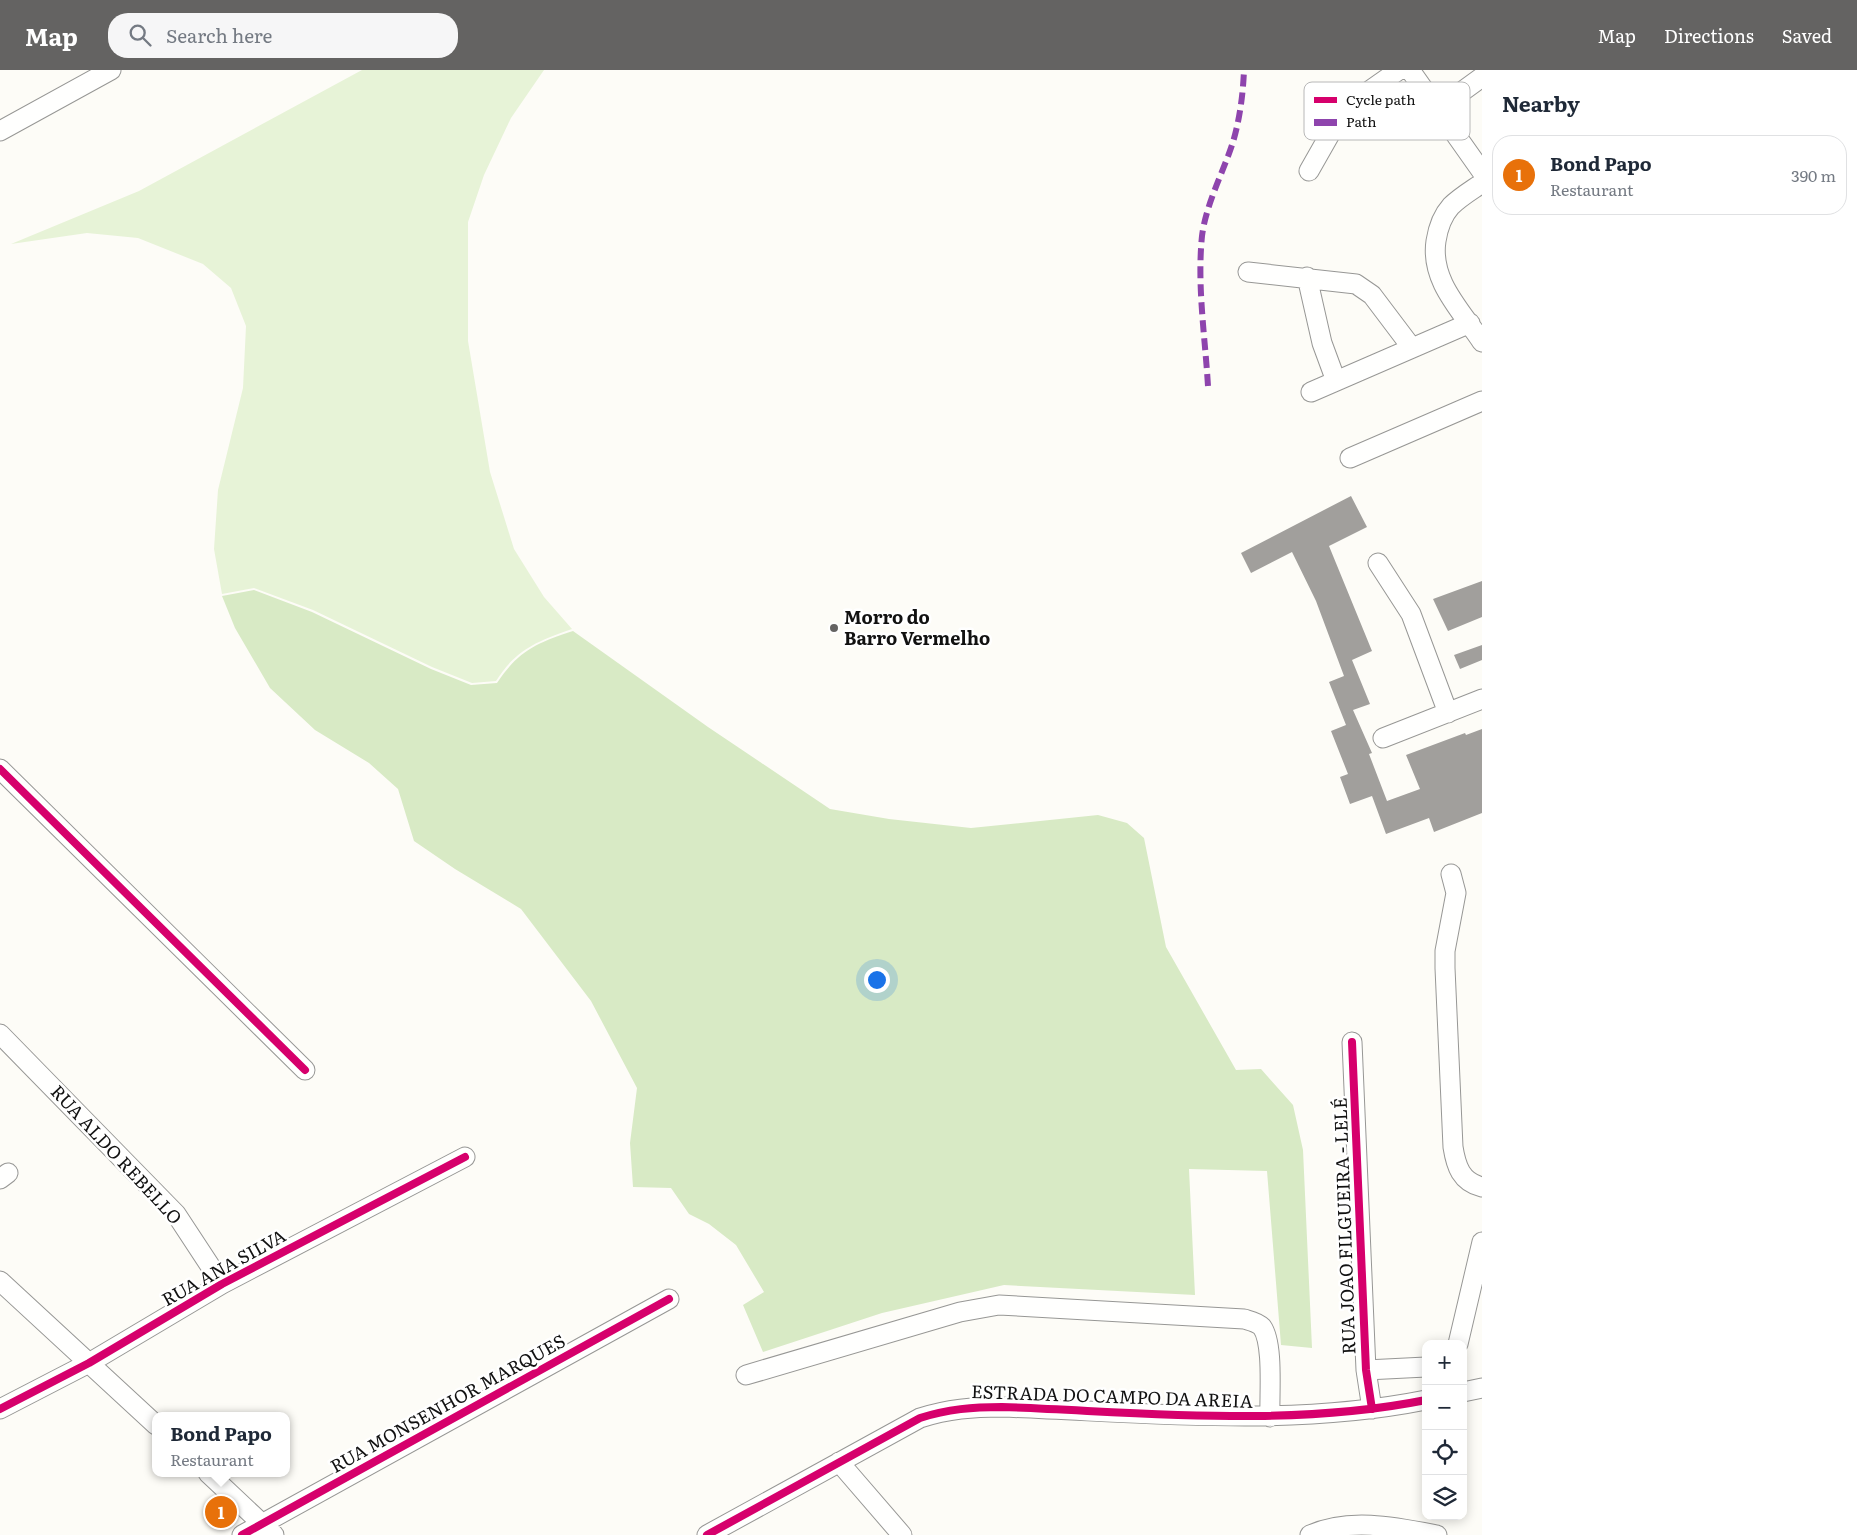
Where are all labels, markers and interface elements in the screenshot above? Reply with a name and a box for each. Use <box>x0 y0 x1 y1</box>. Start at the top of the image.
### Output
search box <box>108 13 458 58</box>
text: Map <box>25 18 78 53</box>
icon: search <box>126 21 154 49</box>
text: Search here <box>166 21 272 49</box>
text: Map <box>1598 22 1636 49</box>
text: Directions <box>1664 22 1754 49</box>
text: Saved <box>1782 22 1832 49</box>
legend <box>1304 82 1470 140</box>
text: Nearby <box>1502 87 1580 118</box>
text: Cycle path <box>1346 89 1415 109</box>
text: Path <box>1346 111 1376 131</box>
text: Bond Papo <box>1550 149 1652 177</box>
text: 1 <box>1516 163 1522 187</box>
text: 390 m <box>1791 163 1836 187</box>
text: Restaurant <box>1550 177 1634 201</box>
place label: Morro do Barro Vermelho <box>844 603 990 651</box>
marker: Morro do Barro Vermelho <box>828 622 840 634</box>
your location <box>864 967 890 993</box>
street label: RUA ALDO REBELLO <box>45 1078 189 1230</box>
street label: RUA JOAO FILGUEIRA - LELÉ <box>1326 1097 1361 1355</box>
street label: RUA ANA SILVA <box>156 1221 290 1312</box>
street label: RUA MONSENHOR MARQUES <box>325 1327 570 1479</box>
map controls <box>1422 1340 1467 1520</box>
button: + <box>1422 1340 1467 1385</box>
street label: ESTRADA DO CAMPO DA AREIA <box>971 1377 1253 1414</box>
button: − <box>1422 1385 1467 1430</box>
popup <box>152 1412 290 1477</box>
text: Bond Papo <box>170 1419 272 1447</box>
button: locate <box>1422 1430 1467 1475</box>
text: Restaurant <box>170 1447 254 1471</box>
button: layers <box>1422 1475 1467 1520</box>
pin: 1 <box>205 1493 237 1531</box>

